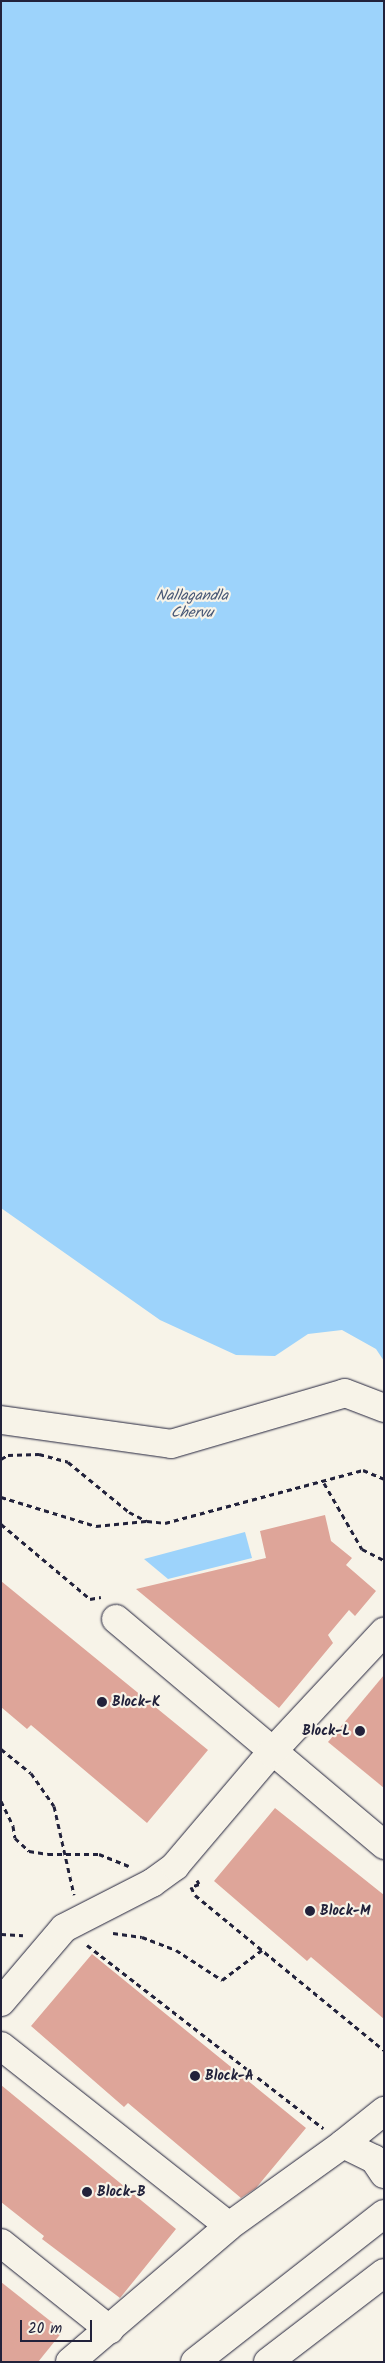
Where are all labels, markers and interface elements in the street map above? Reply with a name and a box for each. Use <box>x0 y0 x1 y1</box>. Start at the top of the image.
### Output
water label: Nallagandla Chervu <box>156 587 228 622</box>
place label: Block-K <box>112 1694 160 1710</box>
marker: Block-K <box>96 1696 108 1708</box>
place label: Block-L <box>302 1723 350 1739</box>
marker: Block-L <box>354 1725 366 1737</box>
place label: Block-M <box>320 1903 371 1919</box>
marker: Block-M <box>304 1905 316 1917</box>
place label: Block-A <box>205 2068 254 2084</box>
marker: Block-A <box>189 2070 201 2082</box>
place label: Block-B <box>97 2184 146 2200</box>
marker: Block-B <box>81 2186 93 2198</box>
scale bar <box>22 2310 95 2342</box>
text: 20 m <box>28 2317 62 2341</box>

